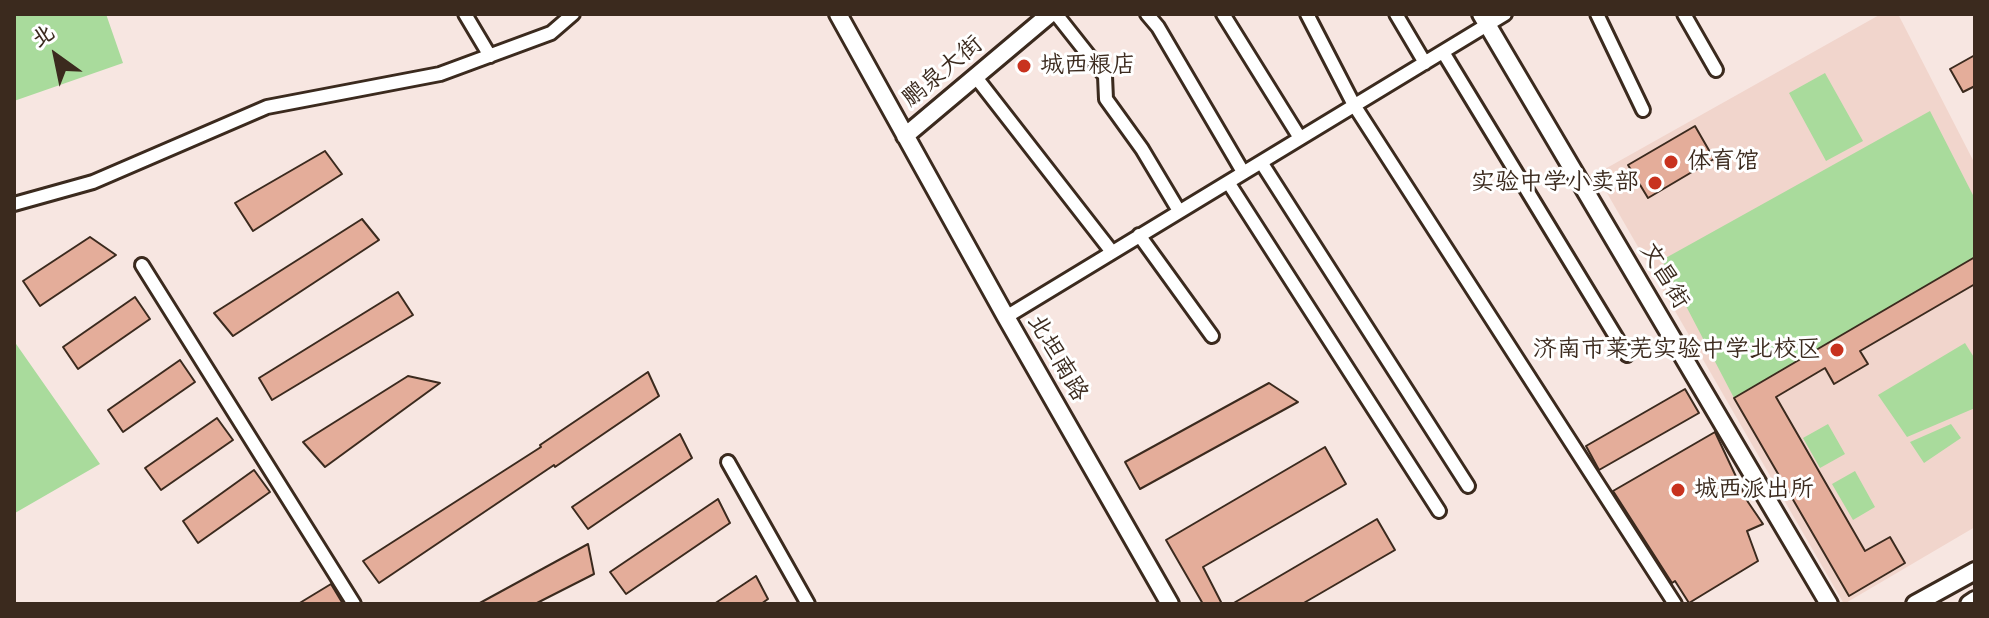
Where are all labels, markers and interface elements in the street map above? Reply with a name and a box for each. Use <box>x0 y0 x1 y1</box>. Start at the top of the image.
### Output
north arrow <box>16 16 96 96</box>
text: 北 <box>26 18 59 53</box>
street label: 鹏泉大街 <box>897 30 989 114</box>
place label: 城西粮店 <box>1040 52 1136 80</box>
marker: 城西粮店 <box>1015 57 1033 75</box>
place label: 体育馆 <box>1687 148 1759 176</box>
marker: 体育馆 <box>1662 153 1680 171</box>
place label: 实验中学小卖部 <box>1471 169 1639 197</box>
marker: 实验中学小卖部 <box>1646 174 1664 192</box>
street label: 文昌街 <box>1633 238 1695 314</box>
street label: 北坦南路 <box>1021 309 1093 407</box>
place label: 济南市莱芜实验中学北校区 <box>1533 336 1821 364</box>
marker: 济南市莱芜实验中学北校区 <box>1828 341 1846 359</box>
place label: 城西派出所 <box>1694 476 1814 504</box>
marker: 城西派出所 <box>1669 481 1687 499</box>

